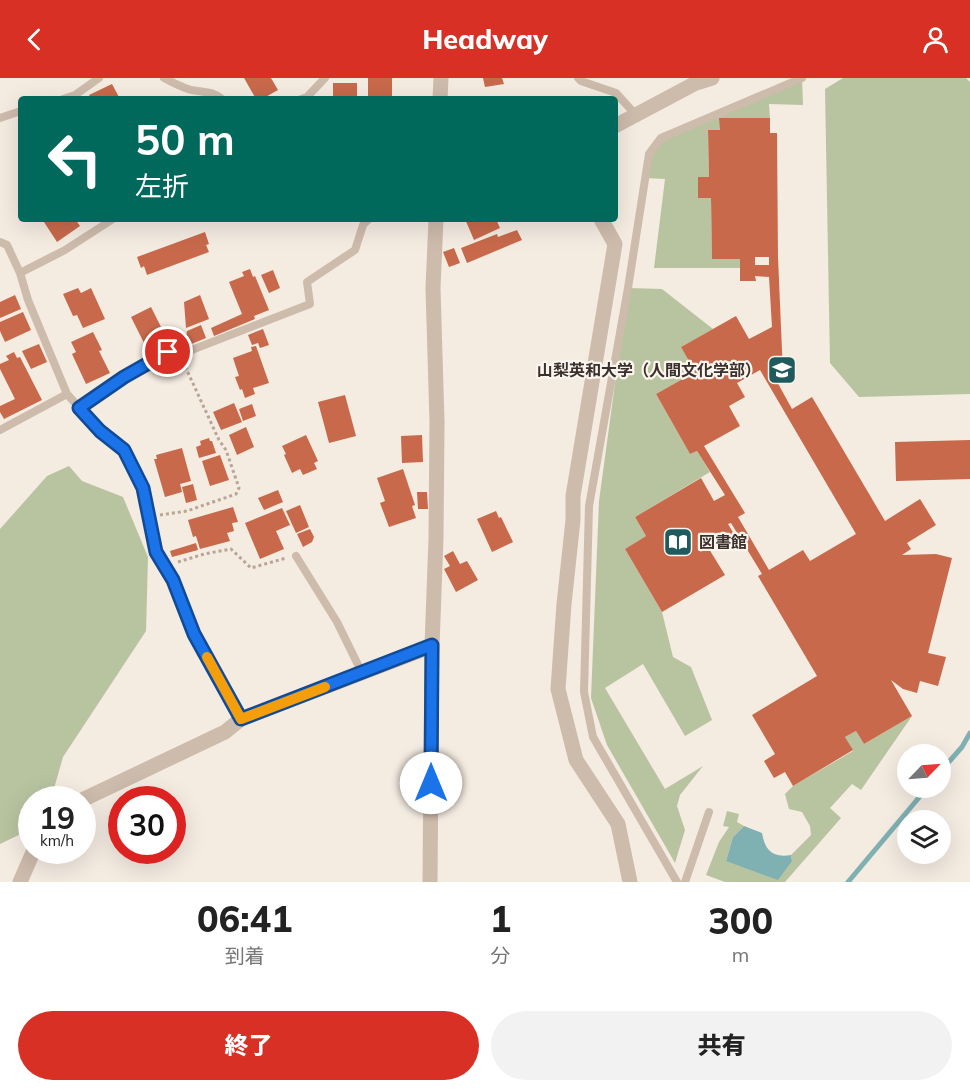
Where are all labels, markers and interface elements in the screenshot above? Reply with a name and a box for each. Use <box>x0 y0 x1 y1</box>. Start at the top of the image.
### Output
text: Headway <box>422 22 548 56</box>
icon: back <box>18 23 51 56</box>
icon: person <box>919 23 952 56</box>
text: 50 m <box>135 113 235 166</box>
icon: left <box>36 120 114 198</box>
text: 左折 <box>135 169 189 203</box>
pin <box>142 326 193 377</box>
icon: arrive <box>151 335 184 368</box>
school or university icon: 山梨英和大学（人間文化学部） <box>766 354 798 386</box>
place label: 山梨英和大学（人間文化学部） <box>537 360 761 380</box>
library icon: 図書館 <box>662 526 694 558</box>
place label: 図書館 <box>699 532 747 552</box>
north arrow <box>897 744 951 798</box>
map controls <box>897 744 951 864</box>
position arrow <box>399 751 463 815</box>
speed limit sign: 30 <box>108 786 186 864</box>
text: 19 <box>39 799 75 837</box>
button: layers <box>897 810 951 864</box>
text: km/h <box>40 831 74 850</box>
text: 06:41 <box>197 896 293 941</box>
text: 1 <box>490 896 511 941</box>
text: 300 <box>708 898 773 943</box>
text: m <box>732 942 749 967</box>
text: 到着 <box>225 943 265 968</box>
text: 分 <box>490 943 510 968</box>
button: 終了 <box>18 1011 479 1080</box>
button: 共有 <box>491 1011 952 1080</box>

